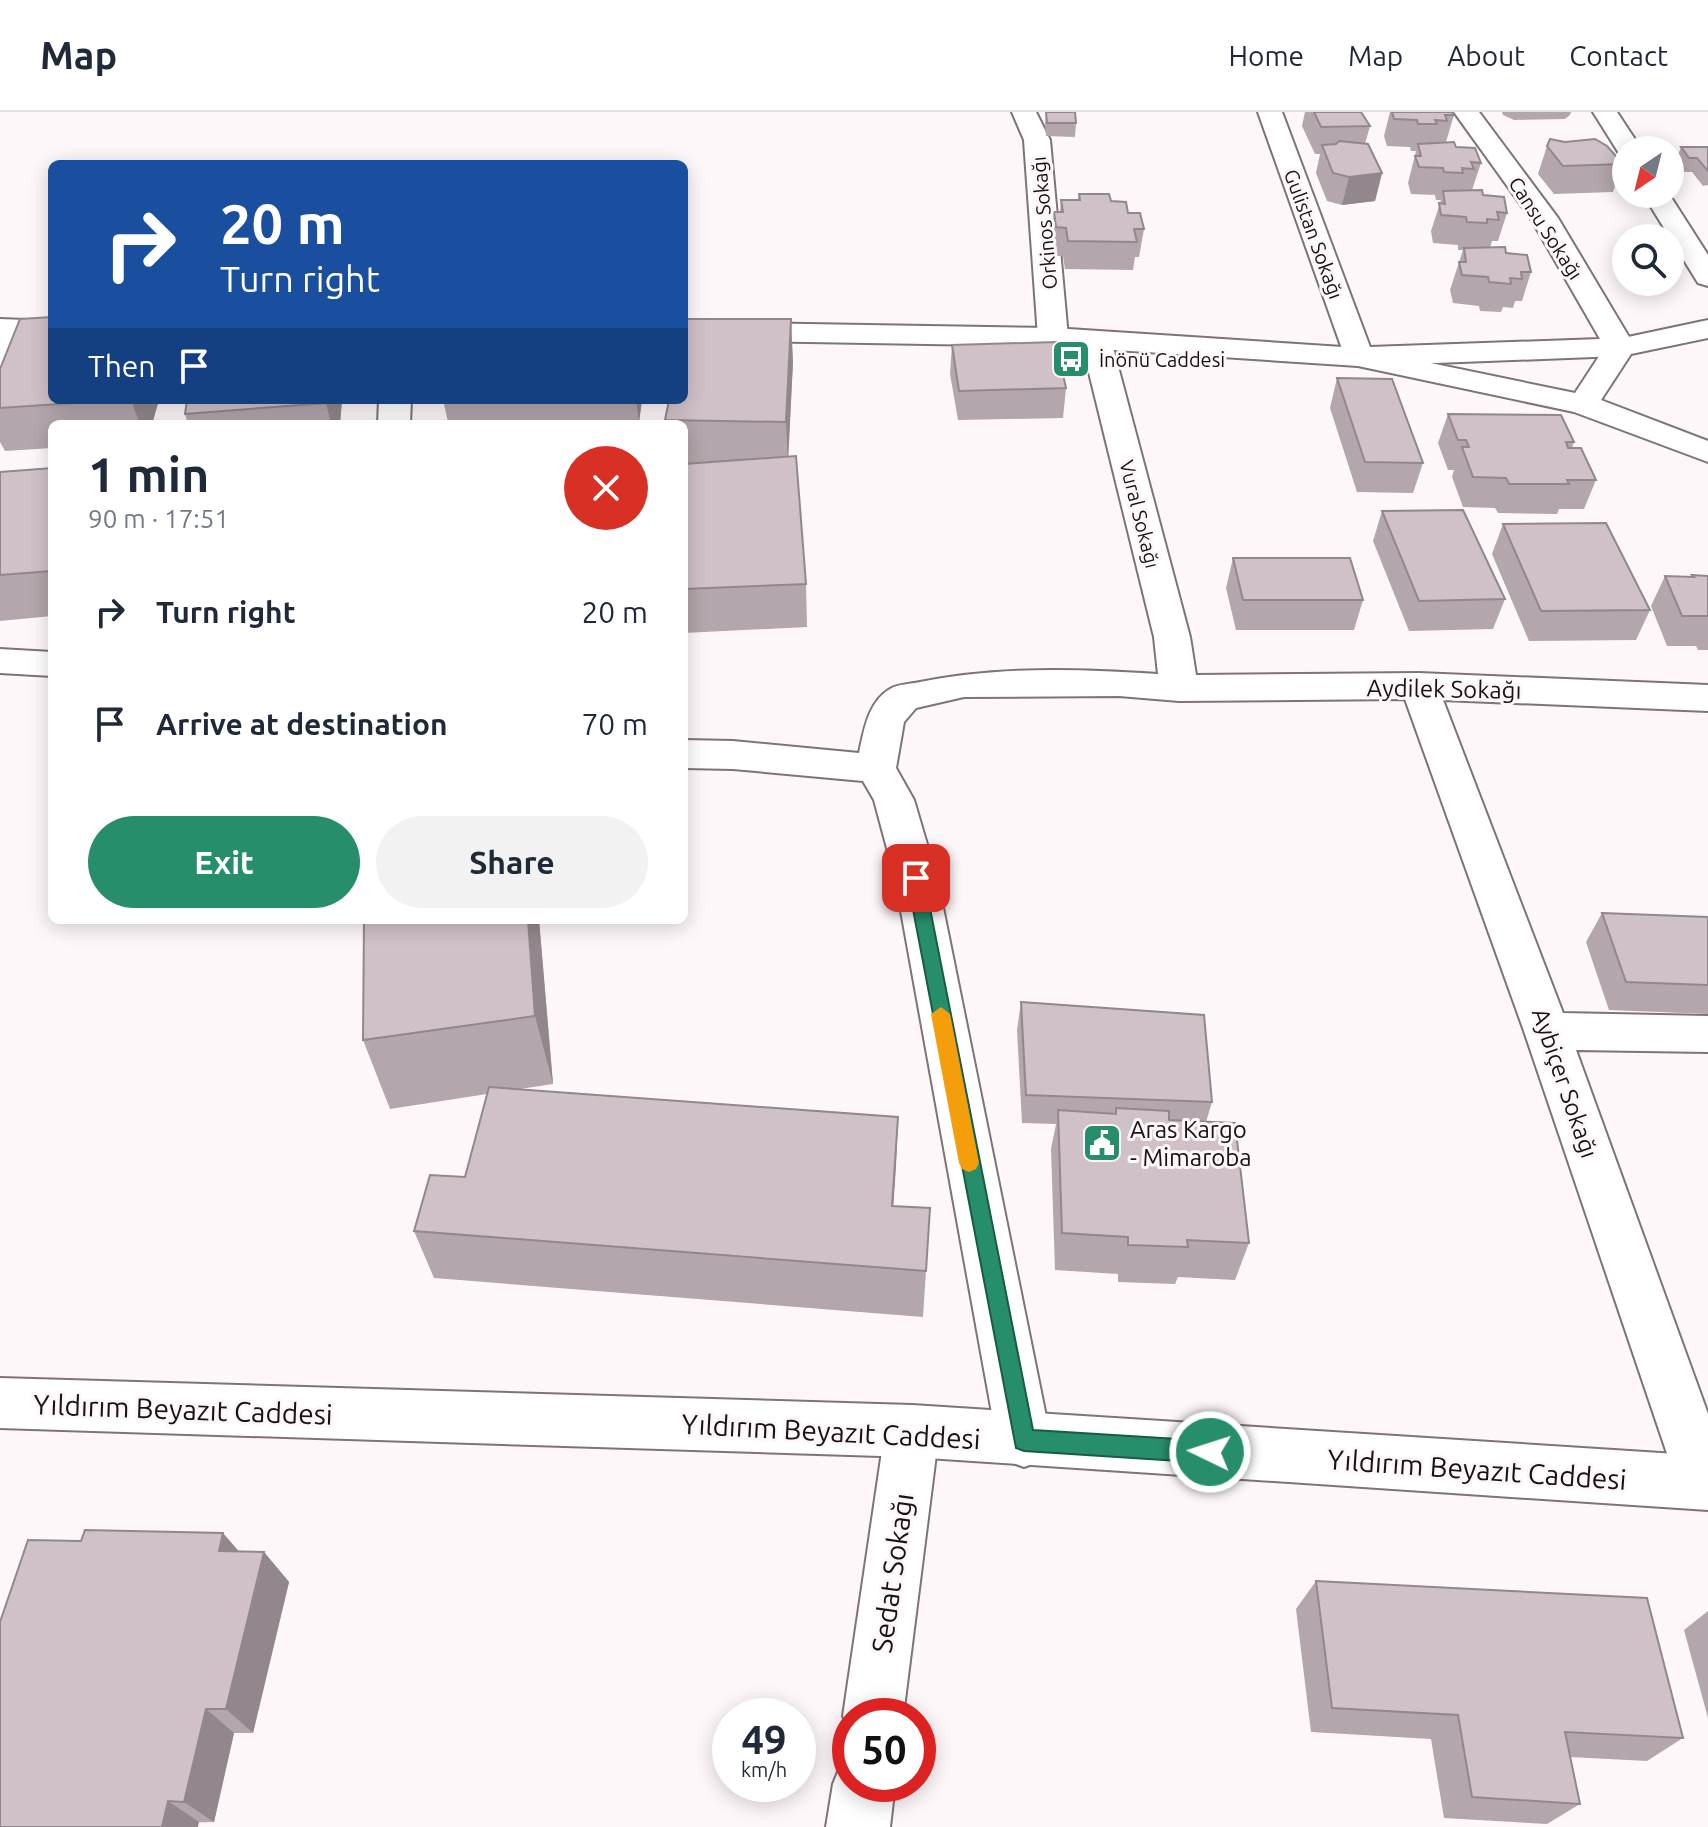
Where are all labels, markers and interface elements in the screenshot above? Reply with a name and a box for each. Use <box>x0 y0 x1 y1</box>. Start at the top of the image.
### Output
text: Map <box>40 34 117 76</box>
text: Home <box>1229 40 1304 71</box>
text: Map <box>1348 40 1403 71</box>
text: About <box>1447 40 1525 71</box>
text: Contact <box>1569 40 1668 71</box>
north arrow <box>1612 136 1684 208</box>
map controls <box>1612 136 1684 296</box>
street label: Orkinos Sokağı <box>1027 156 1061 290</box>
street label: Gulistan Sokağı <box>1280 166 1348 302</box>
street label: Cansu Sokağı <box>1504 172 1588 284</box>
icon: right <box>88 192 192 296</box>
text: 20 m <box>220 192 345 255</box>
button: search <box>1612 224 1684 296</box>
text: Turn right <box>220 258 380 299</box>
bus stop icon: İnönü Caddesi <box>1050 338 1092 380</box>
icon: arrive <box>172 344 216 388</box>
place label: İnönü Caddesi <box>1099 348 1225 371</box>
text: Then <box>88 349 156 383</box>
button: close <box>564 446 648 530</box>
text: 1 min <box>88 447 209 501</box>
street label: Vural Sokağı <box>1115 458 1165 570</box>
text: 90 m · 17:51 <box>88 504 229 533</box>
icon: right <box>88 590 132 634</box>
text: Turn right <box>156 595 296 629</box>
text: 20 m <box>581 595 648 629</box>
street label: Aydilek Sokağı <box>1366 674 1522 704</box>
icon: arrive <box>88 702 132 746</box>
text: Arrive at destination <box>156 707 448 741</box>
text: 70 m <box>581 707 648 741</box>
button: Exit <box>88 816 360 908</box>
button: Share <box>376 816 648 908</box>
pin <box>882 844 950 912</box>
icon: arrive <box>894 856 938 900</box>
street label: Aybiçer Sokağı <box>1527 1005 1603 1161</box>
place label: Aras Kargo - Mimaroba <box>1130 1116 1252 1171</box>
public building icon: Aras Kargo - Mimaroba <box>1081 1122 1123 1164</box>
street label: Yıldırım Beyazıt Caddesi <box>33 1388 333 1430</box>
street label: Yıldırım Beyazıt Caddesi <box>681 1408 981 1454</box>
position arrow <box>1168 1410 1252 1494</box>
street label: Yıldırım Beyazıt Caddesi <box>1327 1443 1627 1495</box>
street label: Sedat Sokağı <box>865 1491 919 1655</box>
speed limit sign: 50 <box>832 1698 936 1802</box>
text: 49 <box>741 1717 787 1762</box>
text: km/h <box>741 1758 787 1781</box>

